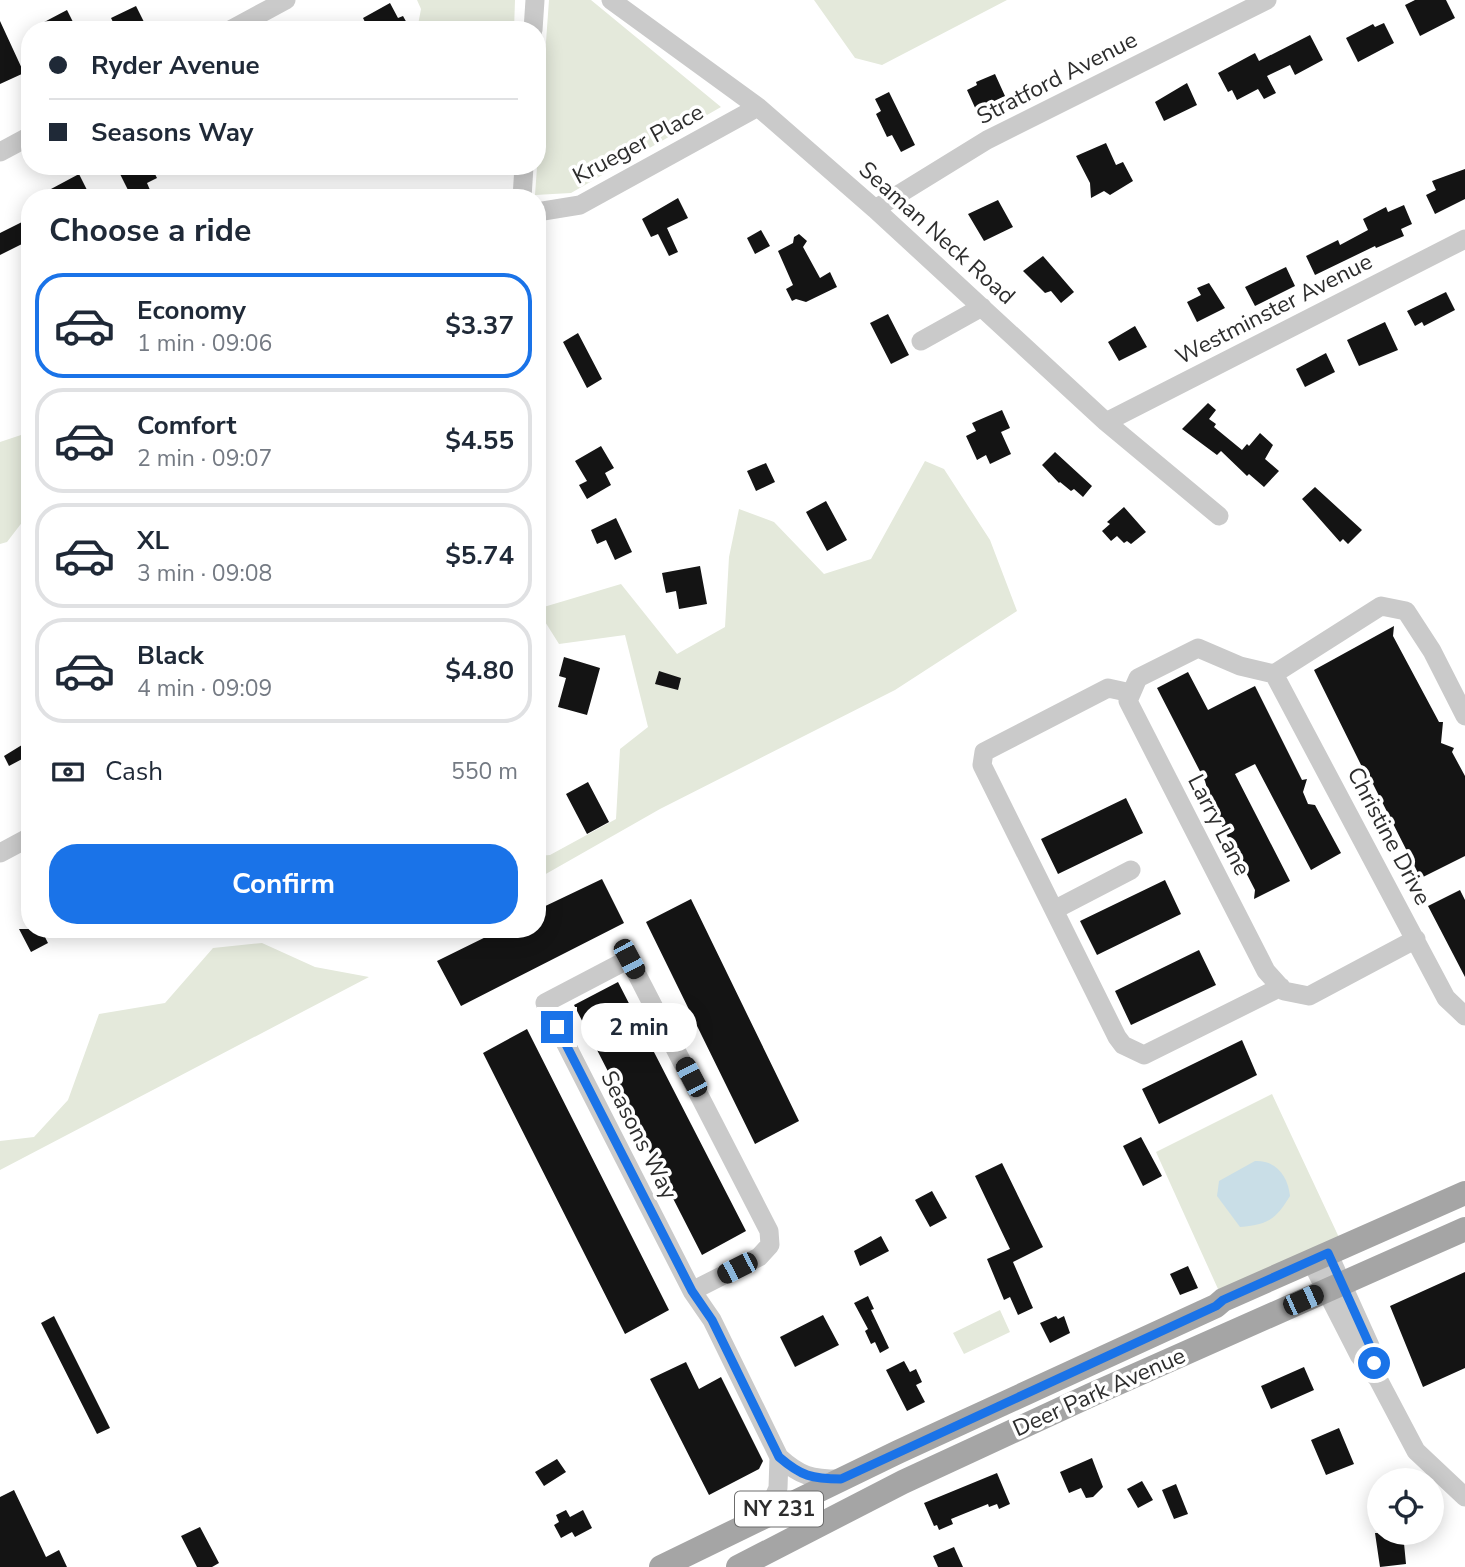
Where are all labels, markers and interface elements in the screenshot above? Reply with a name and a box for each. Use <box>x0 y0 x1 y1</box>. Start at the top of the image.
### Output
street label: Stratford Avenue <box>971 24 1143 132</box>
text: Ryder Avenue <box>91 48 260 83</box>
street label: Krueger Place <box>567 97 709 191</box>
text: Seasons Way <box>91 115 253 150</box>
street label: Seaman Neck Road <box>852 154 1022 312</box>
text: Choose a ride <box>49 209 251 252</box>
street label: Westminster Avenue <box>1170 246 1378 372</box>
text: Economy <box>137 293 246 328</box>
icon: car <box>53 294 116 357</box>
text: $3.37 <box>445 308 514 343</box>
text: 1 min · 09:06 <box>137 328 272 359</box>
text: Comfort <box>137 408 237 443</box>
icon: car <box>53 409 116 472</box>
text: $4.55 <box>445 423 514 458</box>
text: 2 min · 09:07 <box>137 443 272 474</box>
text: XL <box>137 523 169 558</box>
icon: car <box>53 524 116 587</box>
text: $5.74 <box>445 538 514 573</box>
text: 3 min · 09:08 <box>137 558 272 589</box>
text: Black <box>137 638 204 673</box>
icon: car <box>53 639 116 702</box>
text: $4.80 <box>445 653 514 688</box>
text: 4 min · 09:09 <box>137 673 272 704</box>
icon: cash <box>49 753 87 791</box>
text: Cash <box>105 754 163 789</box>
text: 550 m <box>451 756 518 787</box>
street label: Christine Drive <box>1340 762 1438 910</box>
street label: Larry Lane <box>1180 769 1258 881</box>
button: Confirm <box>49 844 518 924</box>
car <box>610 936 649 982</box>
callout: 2 min <box>582 1002 697 1052</box>
route end <box>541 1011 573 1043</box>
text: 2 min <box>609 1012 669 1043</box>
car <box>672 1054 711 1100</box>
street label: Seasons Way <box>593 1065 685 1205</box>
car <box>714 1249 761 1287</box>
car <box>1280 1282 1327 1318</box>
street label: Deer Park Avenue <box>1008 1340 1190 1444</box>
route start <box>1358 1347 1390 1379</box>
map controls <box>1367 1468 1444 1545</box>
button: locate <box>1367 1468 1444 1545</box>
road number: NY 231 <box>735 1492 823 1526</box>

